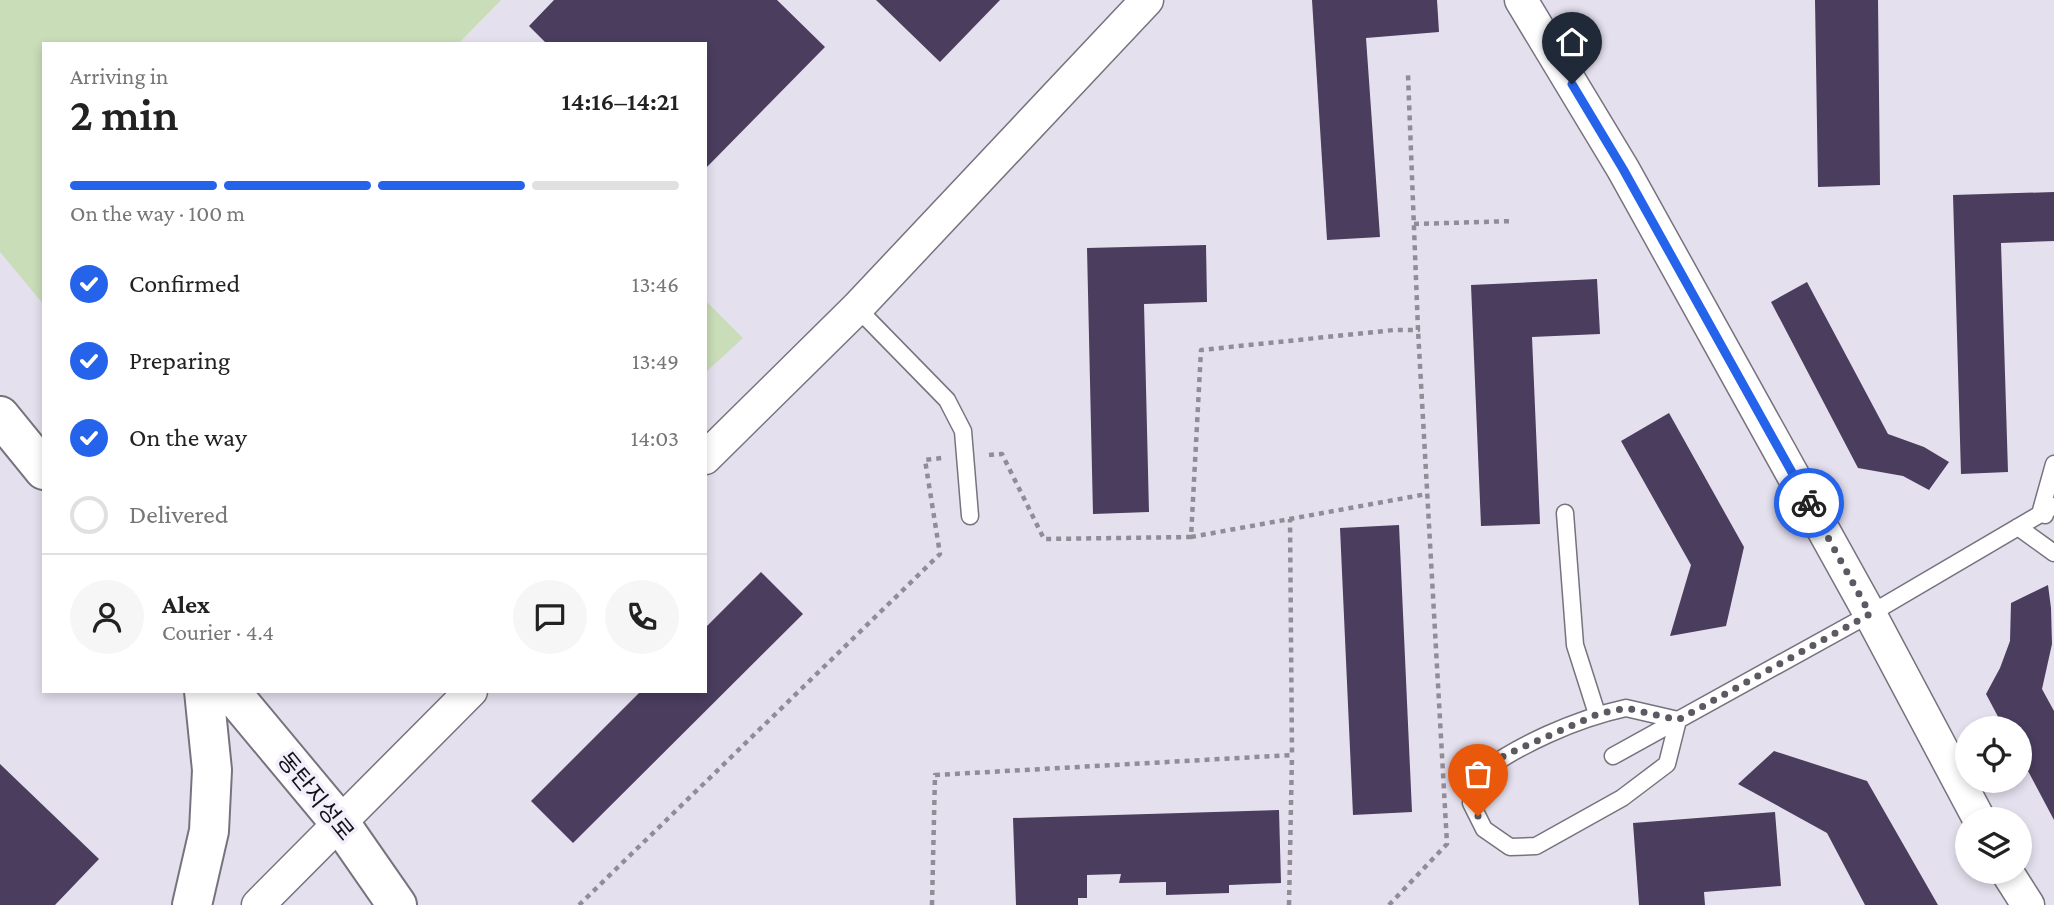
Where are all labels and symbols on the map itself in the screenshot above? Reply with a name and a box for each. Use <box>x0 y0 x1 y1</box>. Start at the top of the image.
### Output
pin <box>1542 12.0 1602 84</box>
courier <box>1774 468 1844 538</box>
pin <box>1448 744 1508 816</box>
street label: 동탄지성로 <box>273 747 359 845</box>

